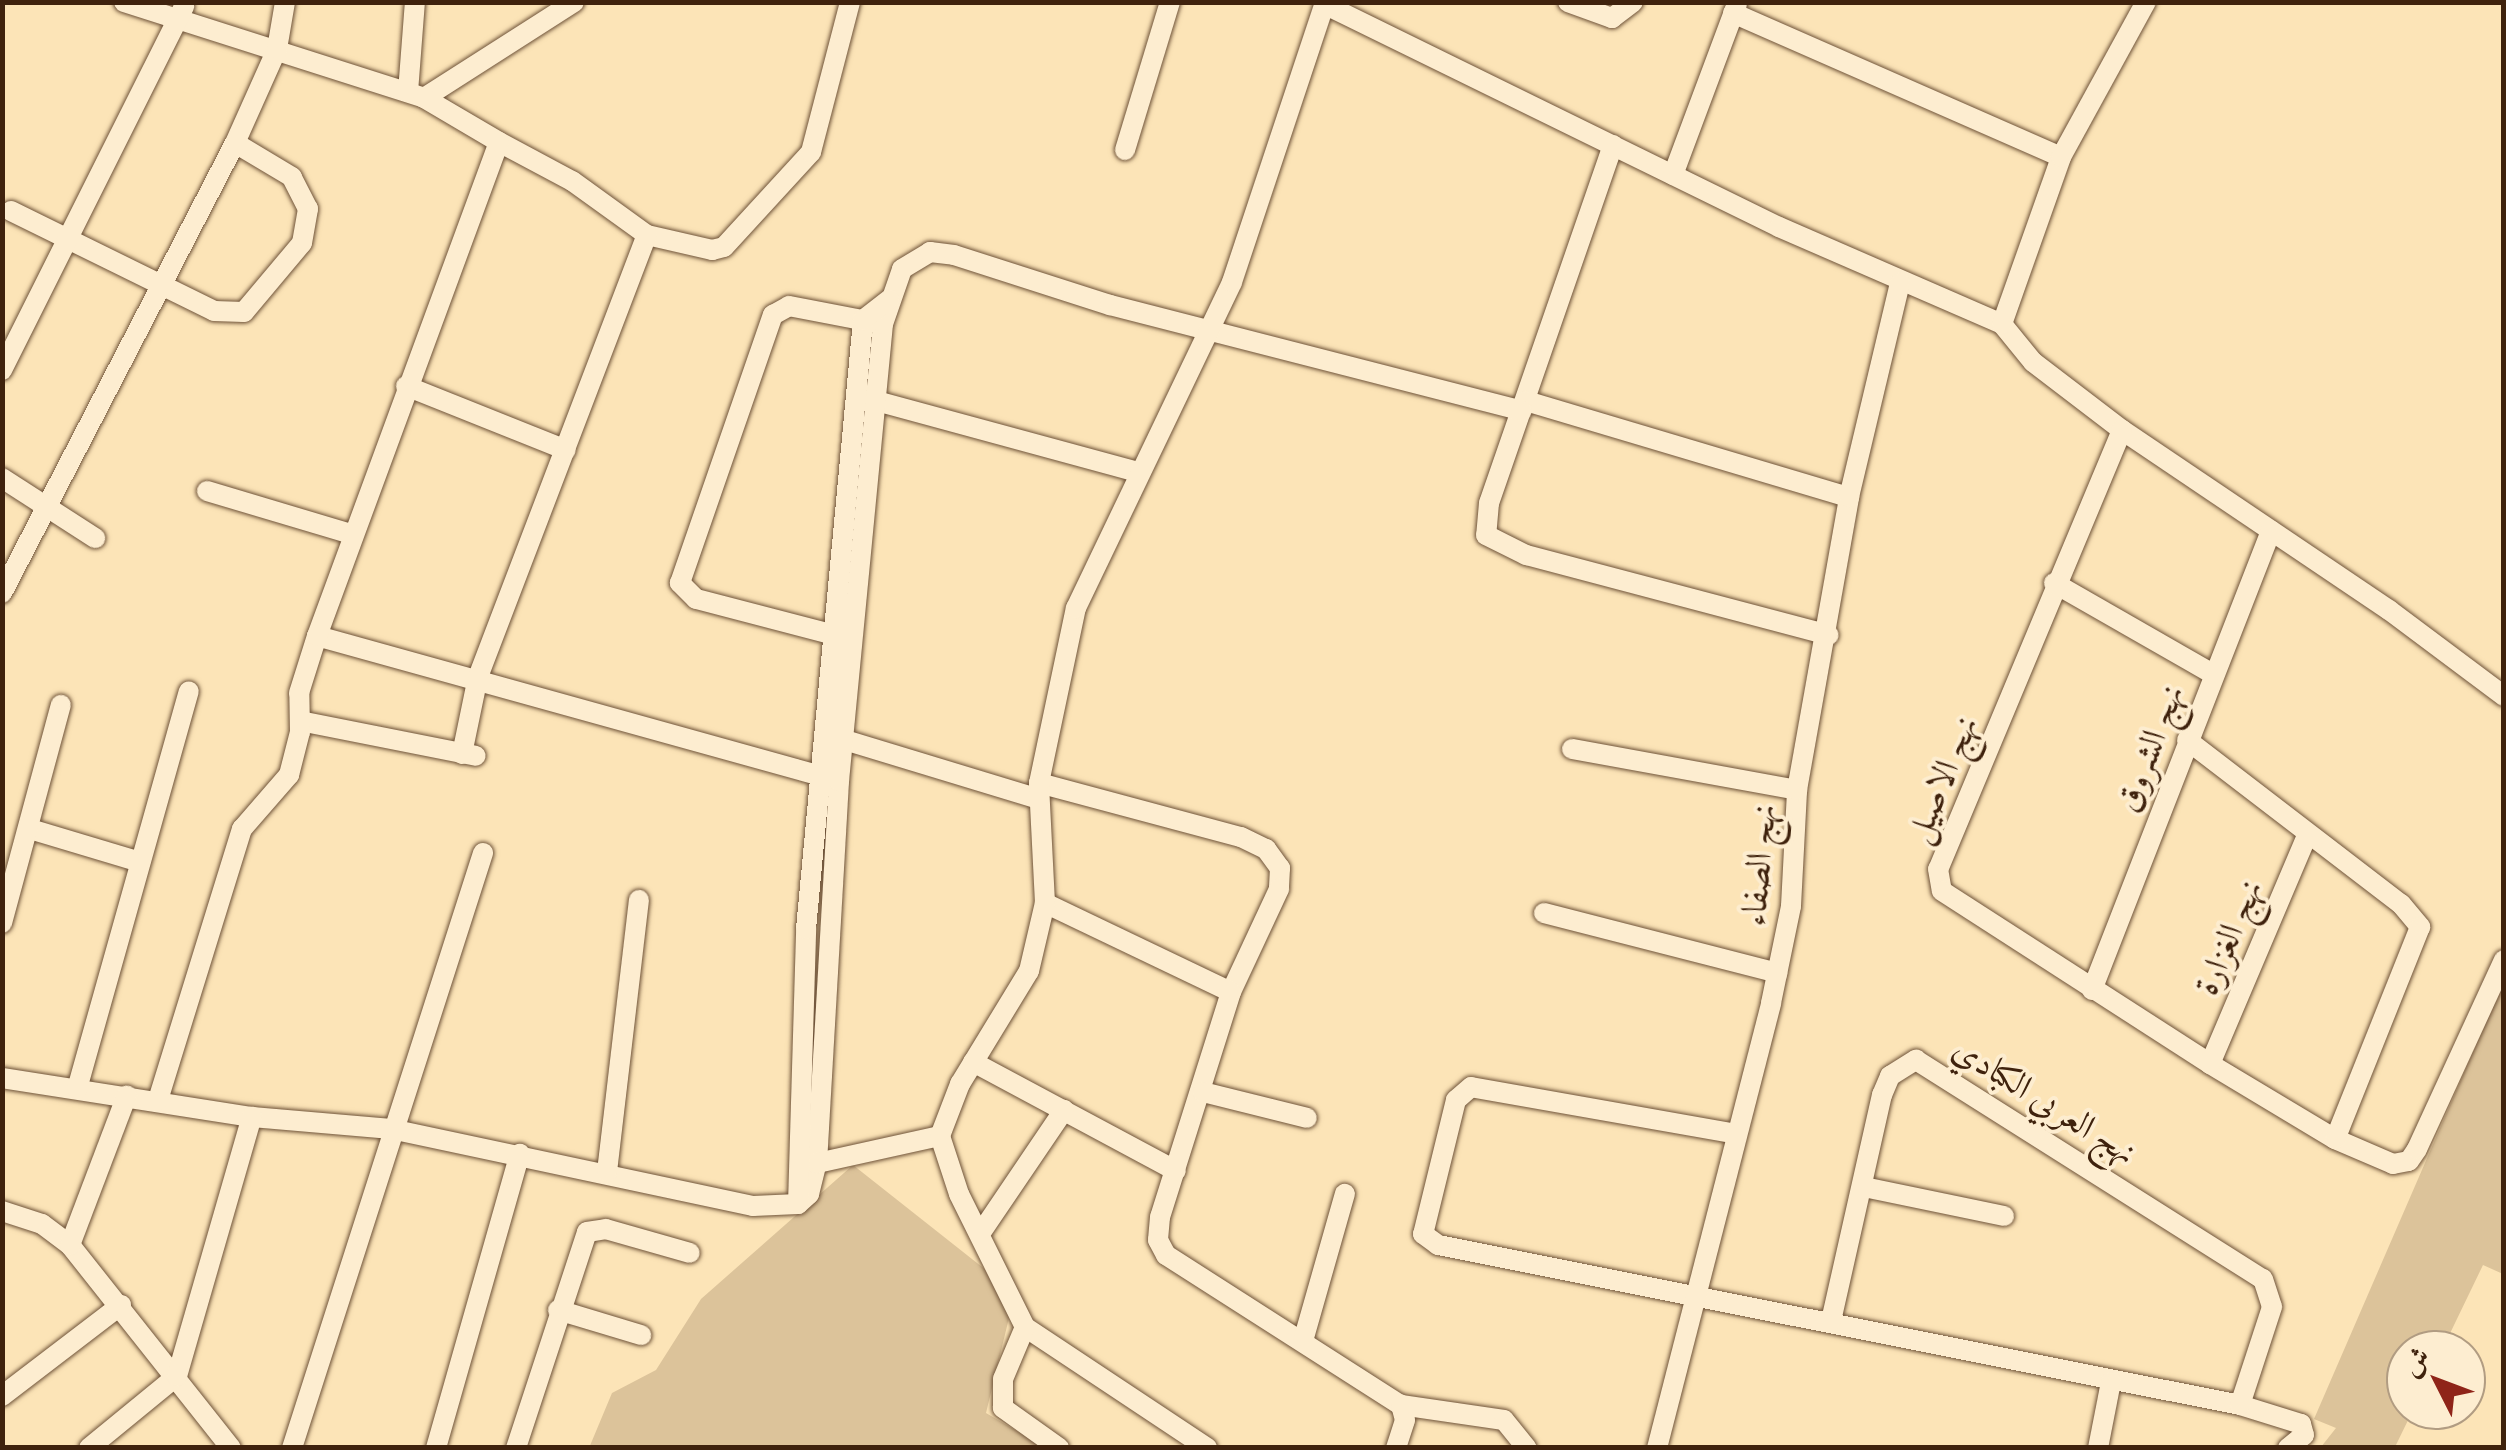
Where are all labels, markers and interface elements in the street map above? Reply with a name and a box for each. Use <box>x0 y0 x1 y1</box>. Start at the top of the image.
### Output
street label: نهج الشروق <box>2106 678 2192 818</box>
street label: نهج الاصيل <box>1895 709 1987 849</box>
street label: نهج الصفاء <box>1732 802 1784 928</box>
street label: نهج الغزارة <box>2185 873 2271 1001</box>
street label: نهج العربي الكبادي <box>1946 1027 2144 1173</box>
north arrow <box>2386 1330 2486 1430</box>
text: ش <box>2390 1337 2439 1385</box>

